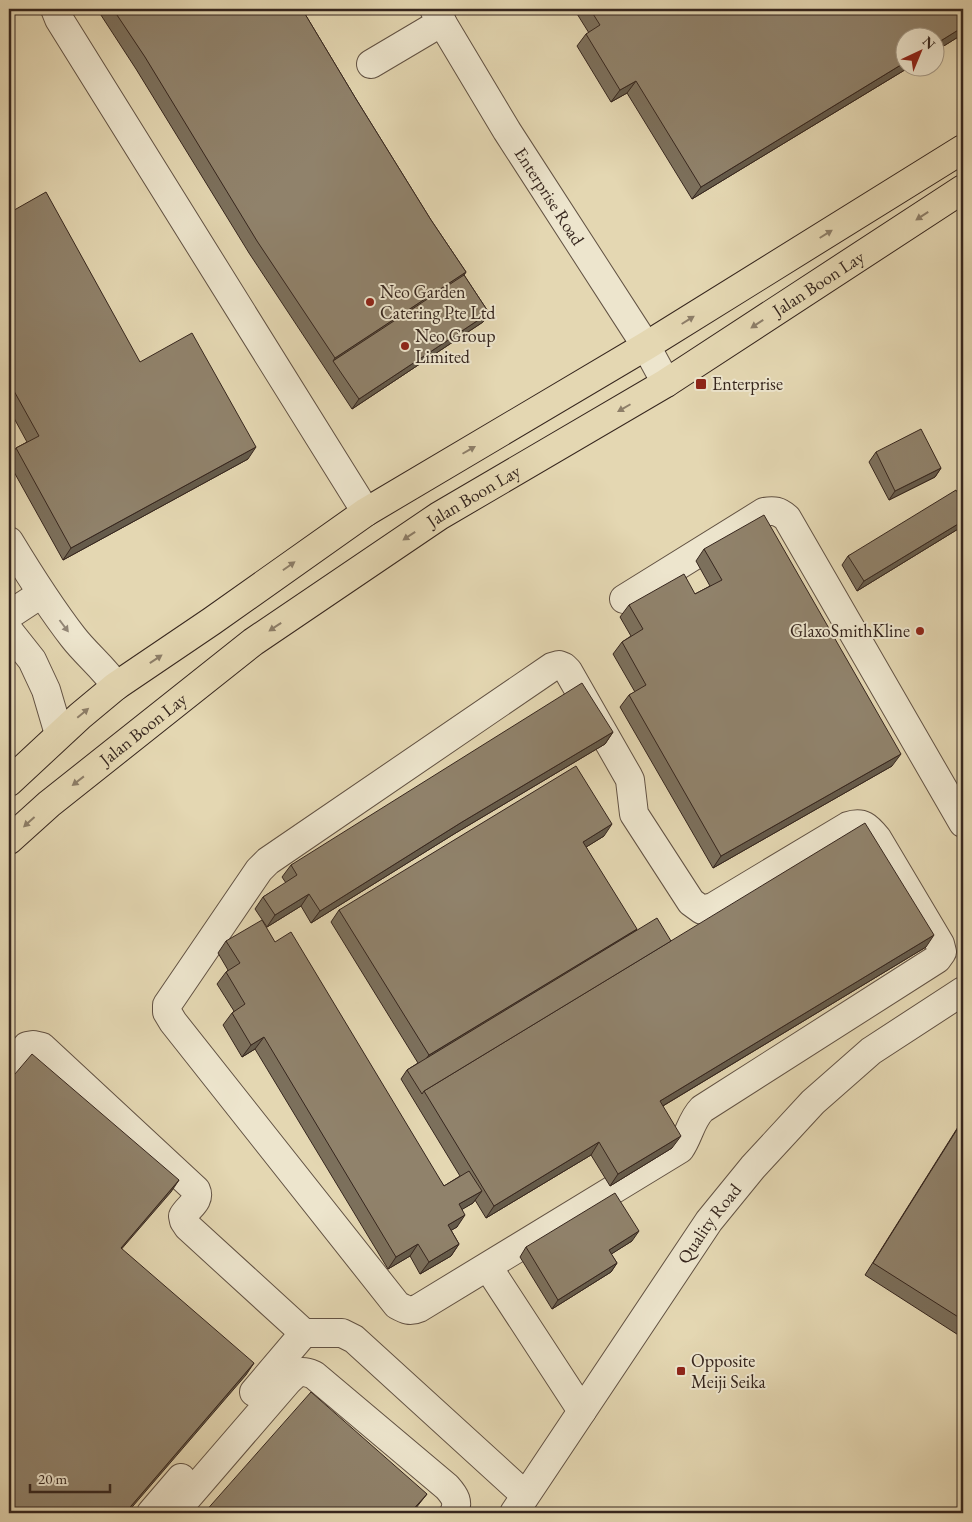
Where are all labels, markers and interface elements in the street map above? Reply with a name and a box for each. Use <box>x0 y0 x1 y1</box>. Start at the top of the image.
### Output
north arrow <box>894 28 944 78</box>
text: N <box>919 32 940 54</box>
street label: Enterprise Road <box>510 143 590 250</box>
one-way arrow <box>916 211 929 221</box>
one-way arrow <box>819 230 832 239</box>
street label: Jalan Boon Lay <box>766 245 868 322</box>
place label: Neo Garden Catering Pte Ltd <box>380 280 496 324</box>
marker: Neo Garden Catering Pte Ltd <box>364 296 376 308</box>
one-way arrow <box>681 315 694 325</box>
one-way arrow <box>750 319 763 328</box>
place label: Neo Group Limited <box>415 324 495 368</box>
marker: Neo Group Limited <box>399 340 411 352</box>
place label: Enterprise <box>712 372 783 395</box>
marker: Enterprise <box>694 377 708 391</box>
one-way arrow <box>617 403 630 412</box>
one-way arrow <box>463 445 476 454</box>
street label: Jalan Boon Lay <box>420 459 524 533</box>
one-way arrow <box>403 531 416 541</box>
one-way arrow <box>283 561 296 571</box>
one-way arrow <box>59 619 70 632</box>
place label: GlaxoSmithKline <box>790 619 910 642</box>
one-way arrow <box>268 622 282 632</box>
marker: GlaxoSmithKline <box>914 625 926 637</box>
one-way arrow <box>149 654 163 664</box>
street label: Jalan Boon Lay <box>93 687 191 772</box>
one-way arrow <box>77 707 89 719</box>
one-way arrow <box>72 776 85 787</box>
one-way arrow <box>23 816 35 827</box>
street label: Quality Road <box>672 1178 746 1268</box>
place label: Opposite Meiji Seika <box>691 1349 767 1393</box>
marker: Opposite Meiji Seika <box>675 1365 687 1377</box>
scale bar <box>30 1462 110 1494</box>
text: 20 m <box>38 1469 67 1488</box>

